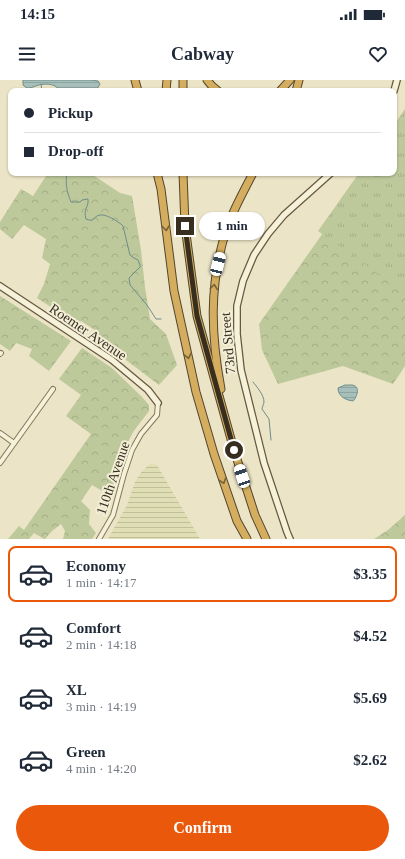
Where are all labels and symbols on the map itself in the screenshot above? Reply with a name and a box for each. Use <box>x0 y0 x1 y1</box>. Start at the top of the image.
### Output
callout: 1 min <box>199 212 265 240</box>
route end <box>176 217 194 235</box>
one-way arrow <box>161 225 170 231</box>
car <box>209 251 227 277</box>
one-way arrow <box>209 284 218 290</box>
street label: Roemer Avenue <box>47 301 129 363</box>
street label: 73rd Street <box>218 311 238 374</box>
one-way arrow <box>184 353 192 359</box>
street label: 110th Avenue <box>93 439 133 517</box>
route start <box>225 441 243 459</box>
car <box>233 463 251 489</box>
one-way arrow <box>218 477 227 484</box>

